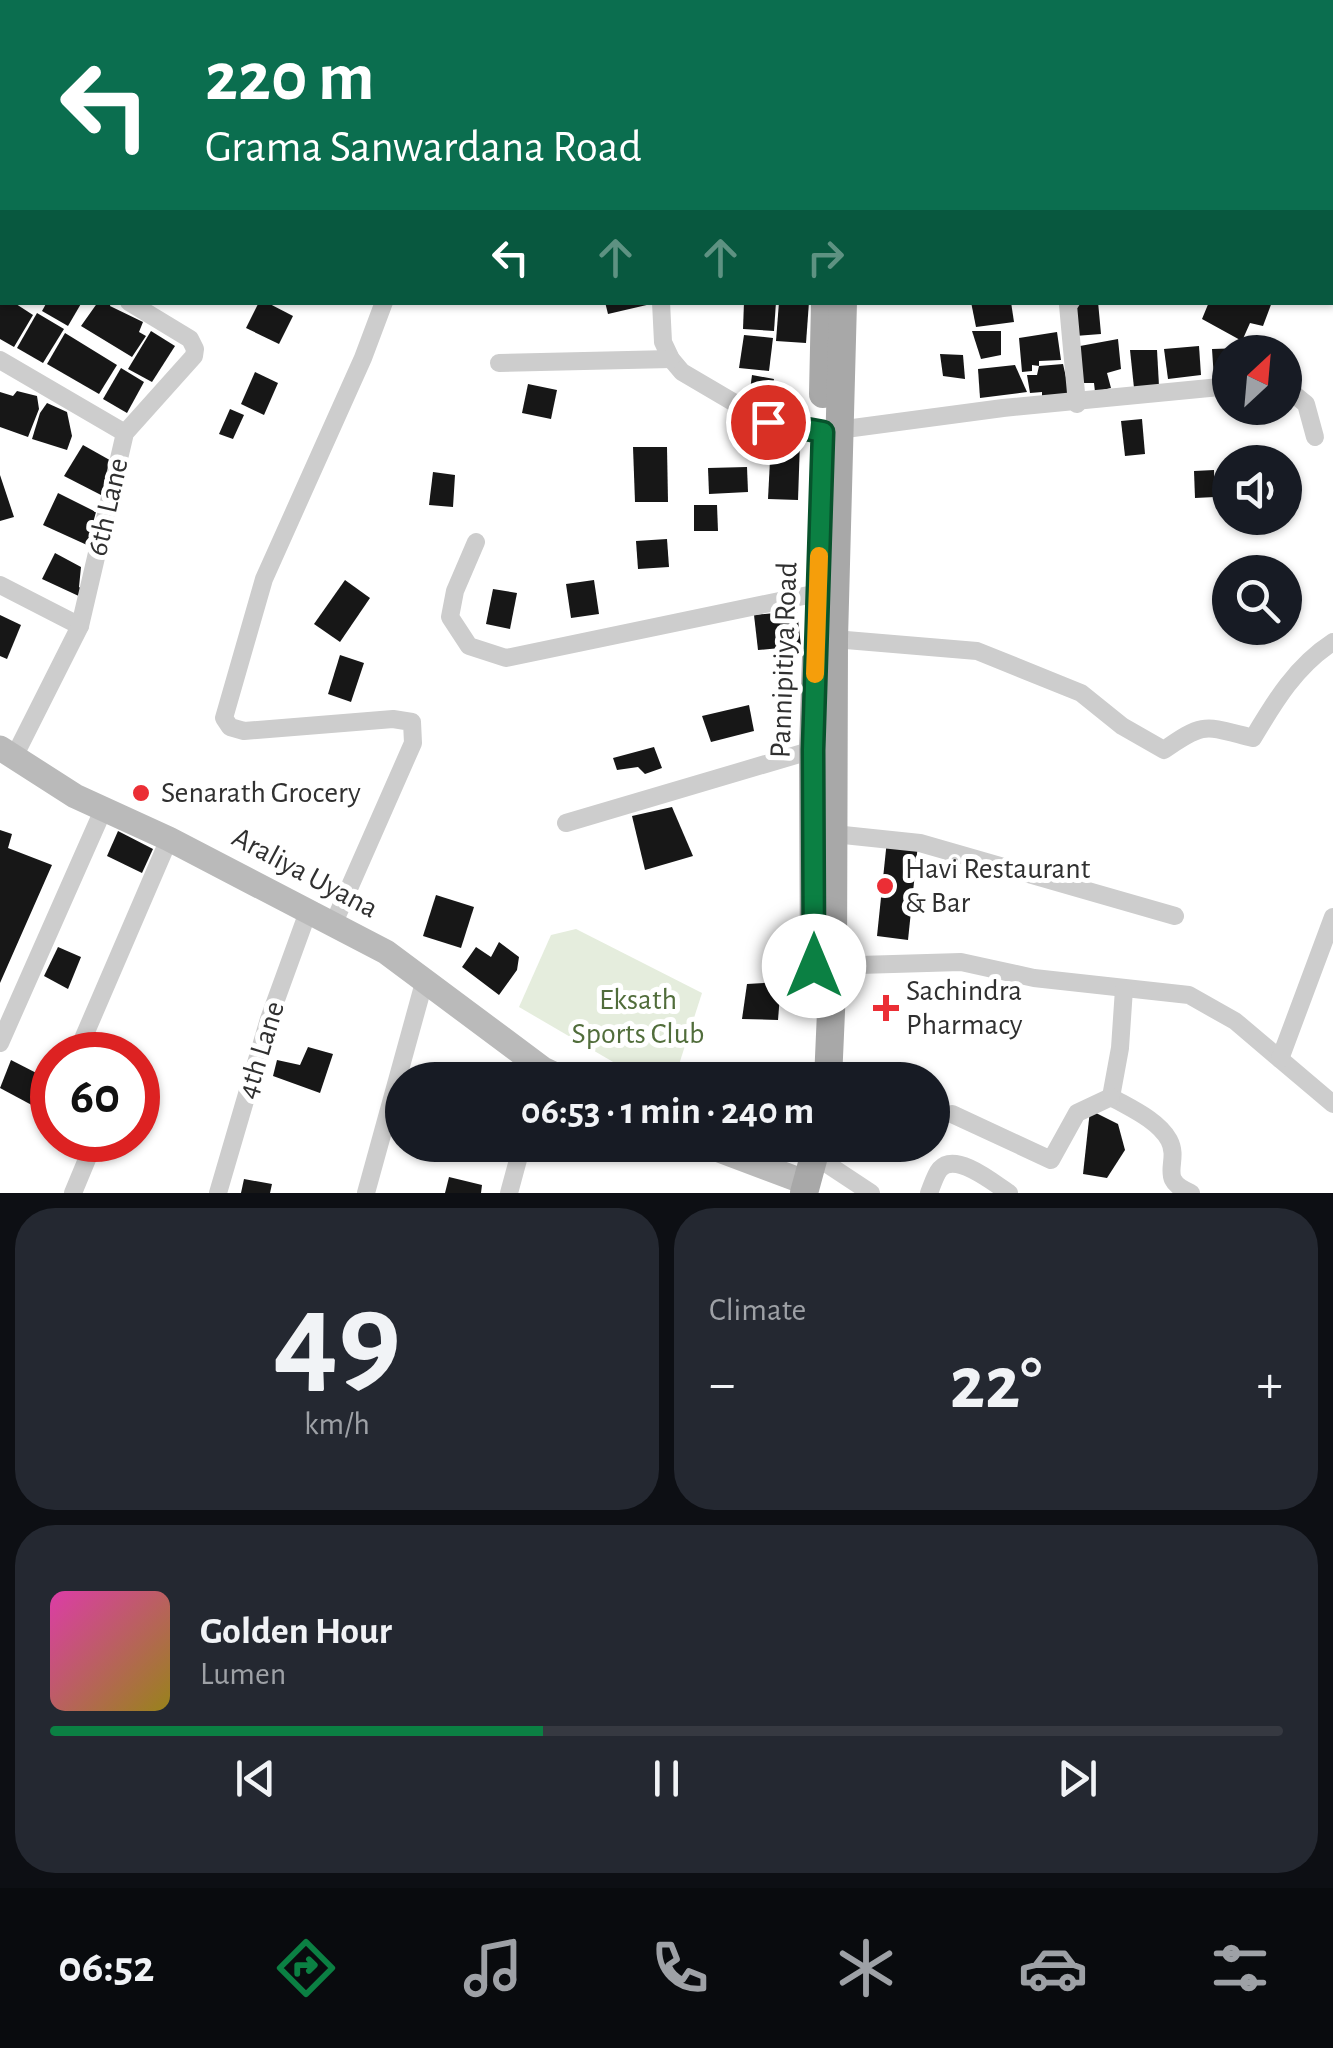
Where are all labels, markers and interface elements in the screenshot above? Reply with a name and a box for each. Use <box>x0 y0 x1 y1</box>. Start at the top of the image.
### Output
icon: left <box>40 40 170 170</box>
text: 220 m <box>205 43 374 113</box>
text: Grama Sanwardana Road <box>205 125 642 170</box>
icon: left <box>483 230 538 285</box>
icon: ahead <box>588 230 643 285</box>
icon: ahead <box>693 230 748 285</box>
icon: right <box>798 230 853 285</box>
north arrow <box>1212 335 1302 425</box>
map controls <box>1212 335 1302 645</box>
pin <box>726 380 811 465</box>
icon: arrive <box>741 395 796 450</box>
button: sound <box>1212 445 1302 535</box>
street label: 6th Lane <box>82 455 134 559</box>
button: search <box>1212 555 1302 645</box>
street label: Pannipitiya Road <box>766 561 802 759</box>
place label: Senarath Grocery <box>161 778 361 808</box>
marker: Senarath Grocery <box>130 782 152 804</box>
street label: Araliya Uyana <box>227 822 383 924</box>
place label: Havi Restaurant & Bar <box>905 854 1091 918</box>
marker: Havi Restaurant & Bar <box>874 875 896 897</box>
position arrow <box>762 914 866 1018</box>
place label: Sachindra Pharmacy <box>906 976 1023 1040</box>
park label: Eksath Sports Club <box>572 985 704 1049</box>
marker: Sachindra Pharmacy <box>875 997 897 1019</box>
street label: 4th Lane <box>232 998 290 1102</box>
speed limit sign: 60 <box>30 1032 160 1162</box>
text: 06:53 · 1 min · 240 m <box>521 1093 814 1131</box>
text: 49 <box>273 1275 401 1405</box>
text: Climate <box>709 1294 806 1326</box>
text: 22° <box>950 1347 1042 1422</box>
text: − <box>709 1357 735 1412</box>
text: + <box>1257 1357 1283 1412</box>
text: km/h <box>304 1408 370 1440</box>
text: Golden Hour <box>200 1613 392 1651</box>
text: Lumen <box>200 1658 286 1690</box>
icon: previous <box>228 1751 283 1806</box>
icon: pause <box>639 1751 694 1806</box>
icon: next <box>1050 1751 1105 1806</box>
icon: directions <box>271 1933 341 2003</box>
icon: music <box>458 1933 528 2003</box>
icon: phone <box>645 1933 715 2003</box>
icon: climate <box>831 1933 901 2003</box>
icon: car <box>1018 1933 1088 2003</box>
icon: filters <box>1205 1933 1275 2003</box>
text: 06:52 <box>58 1945 154 1990</box>

